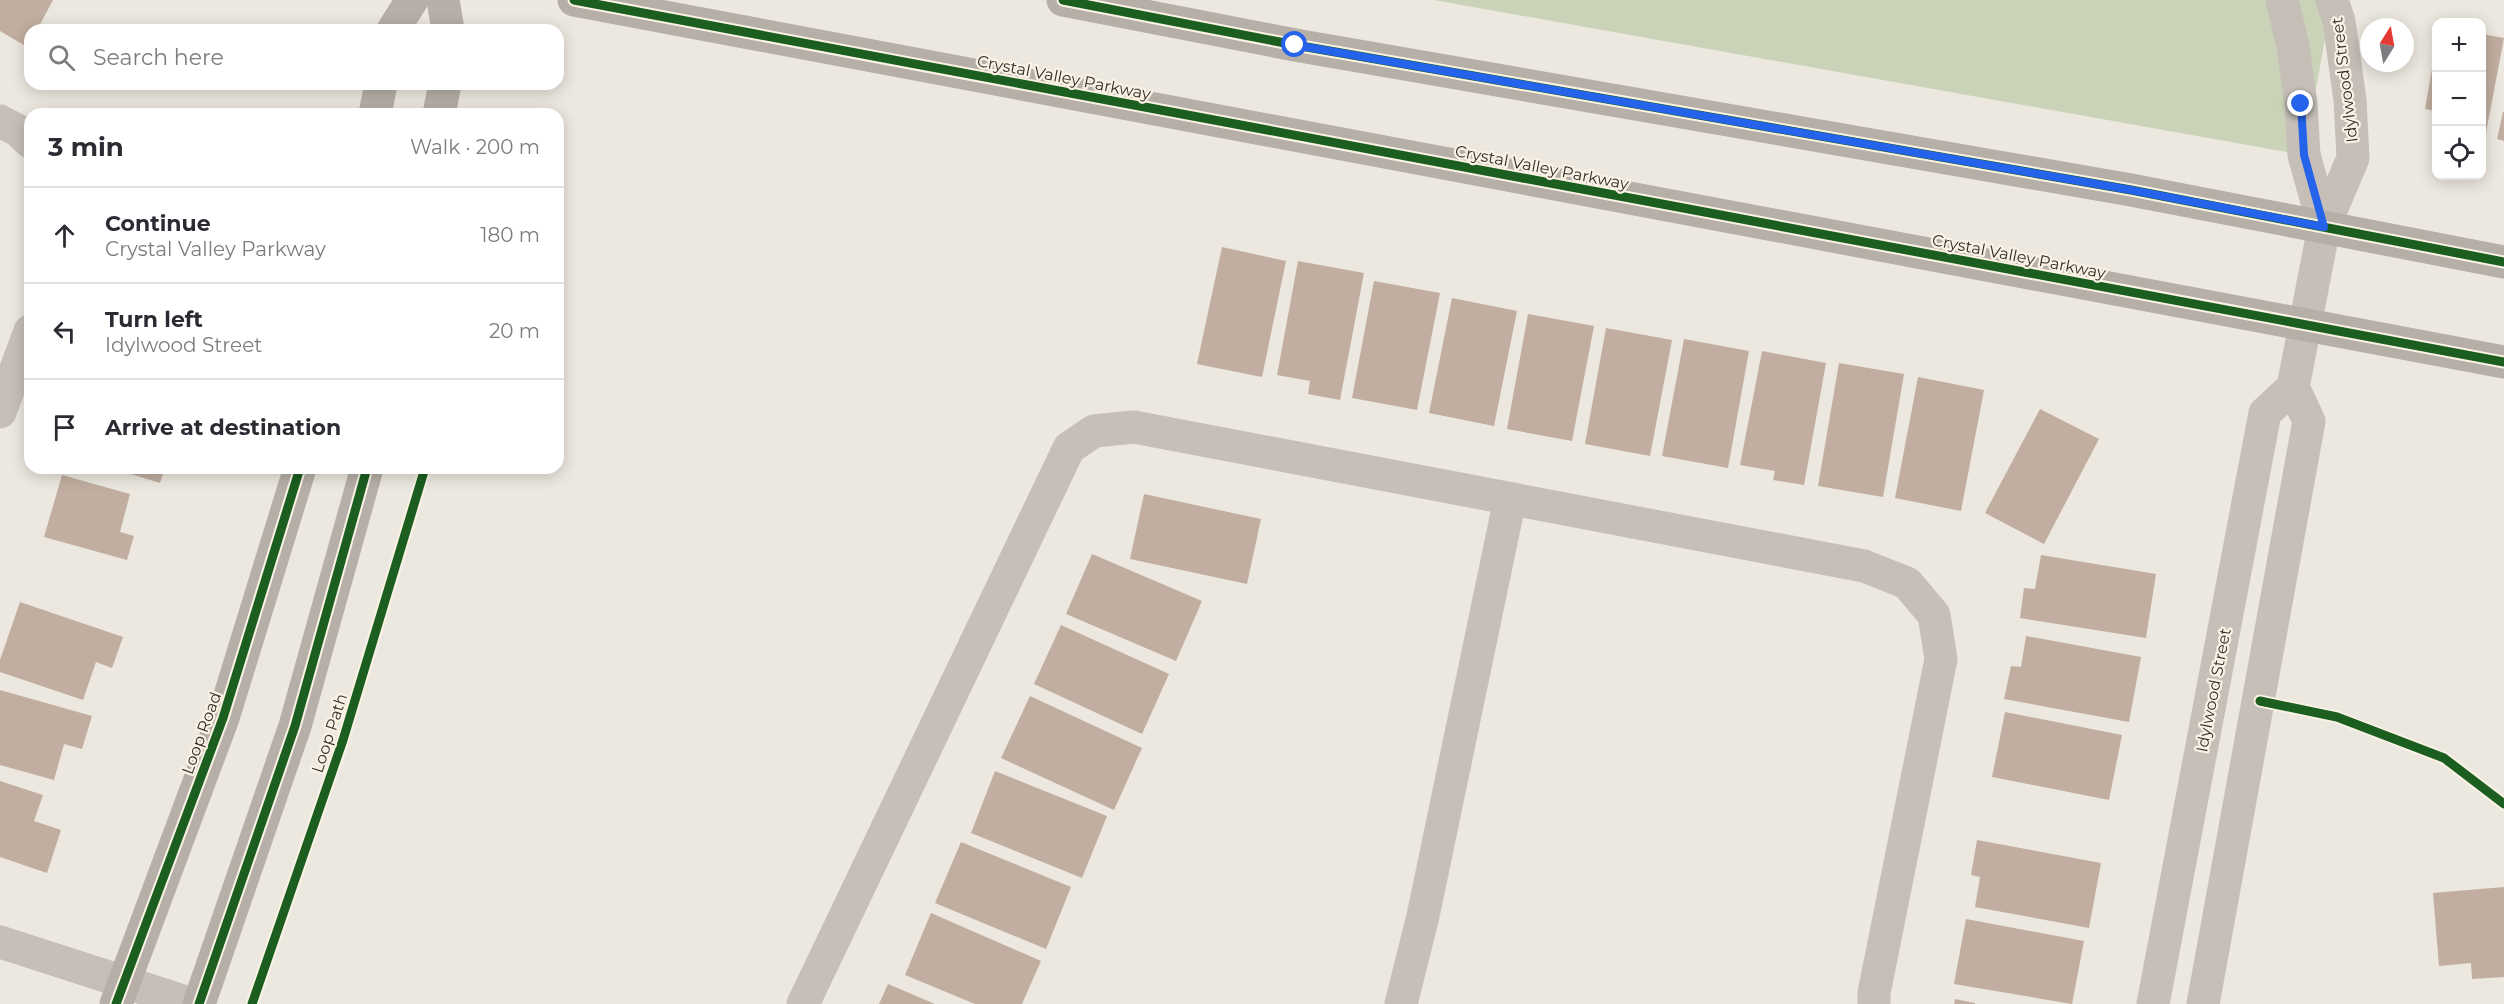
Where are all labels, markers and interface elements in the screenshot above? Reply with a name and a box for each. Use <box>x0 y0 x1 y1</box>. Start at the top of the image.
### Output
street label: Idylwood Street <box>2327 16 2362 144</box>
north arrow <box>2360 18 2414 72</box>
map controls <box>2432 18 2486 180</box>
button: + <box>2432 18 2486 72</box>
search box <box>24 24 564 90</box>
route start <box>1281 31 1307 57</box>
icon: search <box>45 41 78 74</box>
text: Search here <box>93 44 224 71</box>
street label: Crystal Valley Parkway <box>975 51 1153 104</box>
button: − <box>2432 72 2486 126</box>
route end <box>2287 90 2313 116</box>
button: locate <box>2432 126 2486 180</box>
text: 3 min <box>48 131 124 163</box>
text: Walk · 200 m <box>410 135 540 159</box>
street label: Crystal Valley Parkway <box>1453 141 1631 194</box>
text: Continue <box>105 210 211 237</box>
icon: ahead <box>48 219 81 252</box>
text: 180 m <box>480 223 540 247</box>
street label: Crystal Valley Parkway <box>1930 230 2108 283</box>
text: Crystal Valley Parkway <box>105 237 326 261</box>
text: Turn left <box>105 306 203 333</box>
icon: left <box>48 315 81 348</box>
text: 20 m <box>489 319 540 343</box>
text: Idylwood Street <box>105 333 262 357</box>
icon: arrive <box>48 411 81 444</box>
text: Arrive at destination <box>105 414 341 441</box>
street label: Idylwood Street <box>2192 626 2235 754</box>
street label: Loop Road <box>178 689 225 777</box>
street label: Loop Path <box>308 691 351 775</box>

